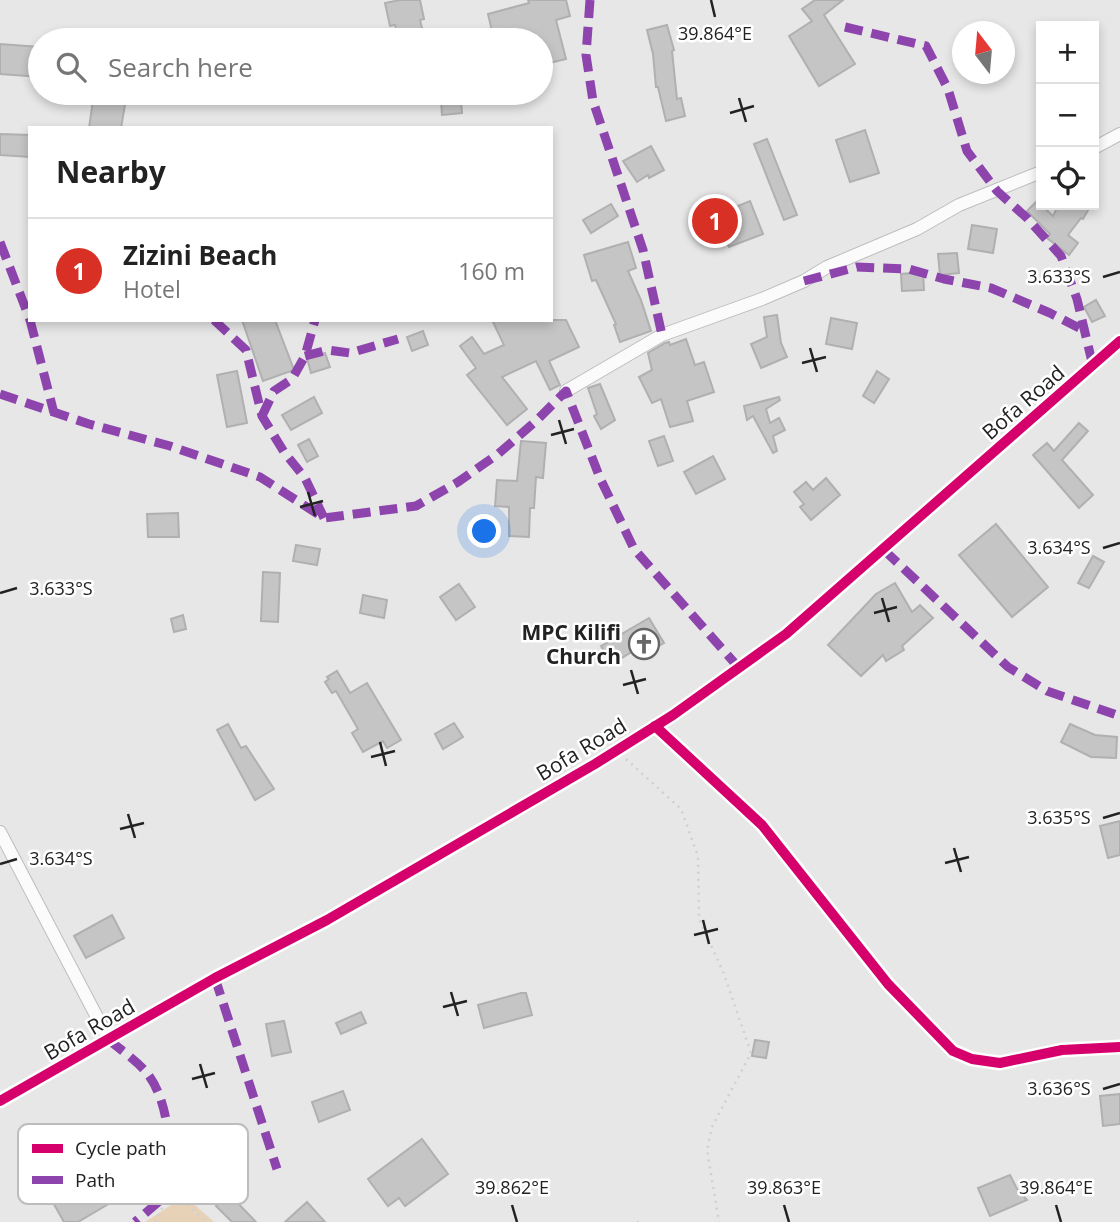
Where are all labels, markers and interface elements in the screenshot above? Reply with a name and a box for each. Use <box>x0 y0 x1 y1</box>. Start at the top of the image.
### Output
text: 39.864°E <box>678 21 752 45</box>
north arrow <box>952 21 1015 84</box>
map controls <box>1036 21 1099 210</box>
button: + <box>1036 21 1099 84</box>
search box <box>28 28 553 105</box>
icon: search <box>52 48 90 86</box>
text: Search here <box>108 49 253 85</box>
button: − <box>1036 84 1099 147</box>
button: locate <box>1036 147 1099 210</box>
text: Nearby <box>56 151 166 192</box>
pin: 1 <box>692 195 738 247</box>
text: Zizini Beach <box>123 237 277 273</box>
text: 1 <box>72 255 86 287</box>
text: 160 m <box>458 255 525 287</box>
text: 3.633°S <box>1027 264 1091 288</box>
text: Hotel <box>123 273 181 305</box>
street label: Bofa Road <box>976 358 1070 446</box>
your location <box>467 514 501 548</box>
text: 3.634°S <box>1027 535 1091 559</box>
text: 3.633°S <box>29 576 93 600</box>
place label: MPC Kilifi Church <box>521 618 621 670</box>
church icon: MPC Kilifi Church <box>627 627 661 661</box>
street label: Bofa Road <box>531 711 631 787</box>
text: 3.635°S <box>1027 805 1091 829</box>
text: 3.634°S <box>29 846 93 870</box>
street label: Bofa Road <box>38 992 140 1066</box>
text: 3.636°S <box>1027 1076 1091 1100</box>
legend <box>18 1124 248 1204</box>
text: Cycle path <box>75 1135 167 1161</box>
text: Path <box>75 1167 115 1193</box>
text: 39.862°E <box>475 1175 549 1199</box>
text: 39.863°E <box>747 1175 821 1199</box>
text: 39.864°E <box>1019 1175 1093 1199</box>

